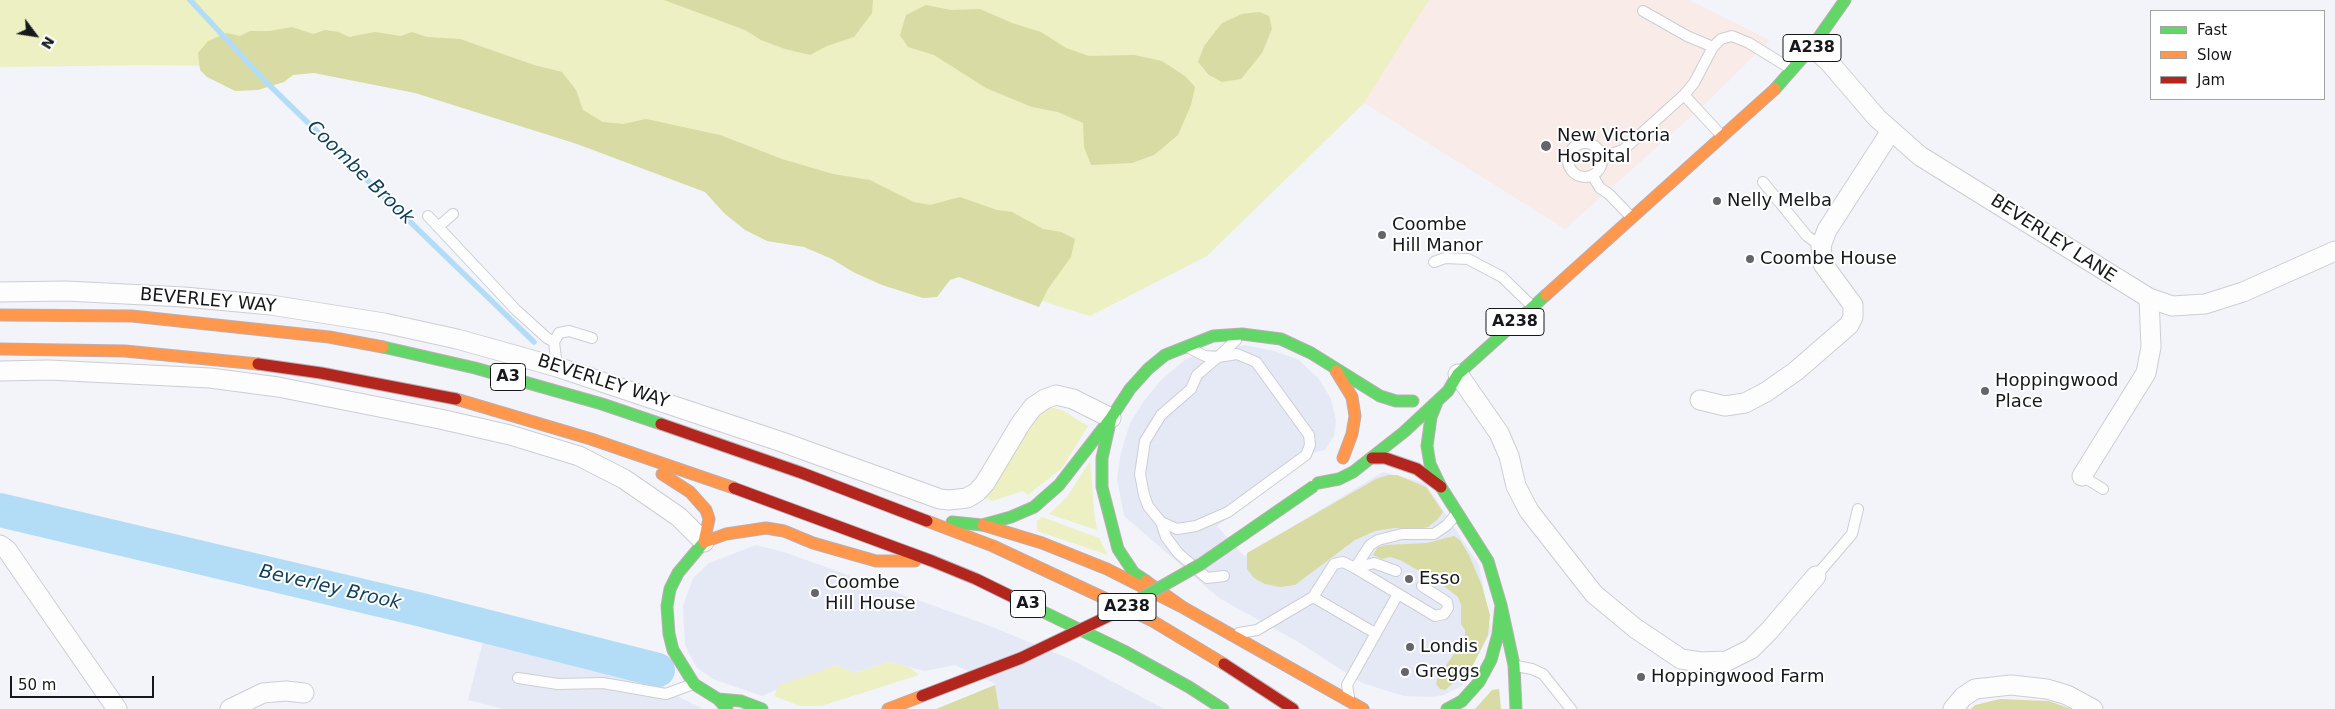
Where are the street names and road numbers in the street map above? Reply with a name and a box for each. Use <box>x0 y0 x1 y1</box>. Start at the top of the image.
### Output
road number: A238 <box>1783 34 1841 62</box>
street label: BEVERLEY LANE <box>1986 190 2120 288</box>
street label: BEVERLEY WAY <box>139 284 277 318</box>
road number: A238 <box>1486 308 1544 336</box>
street label: BEVERLEY WAY <box>535 351 671 413</box>
road number: A3 <box>490 364 526 391</box>
road number: A3 <box>1010 590 1046 618</box>
road number: A238 <box>1098 594 1156 620</box>

